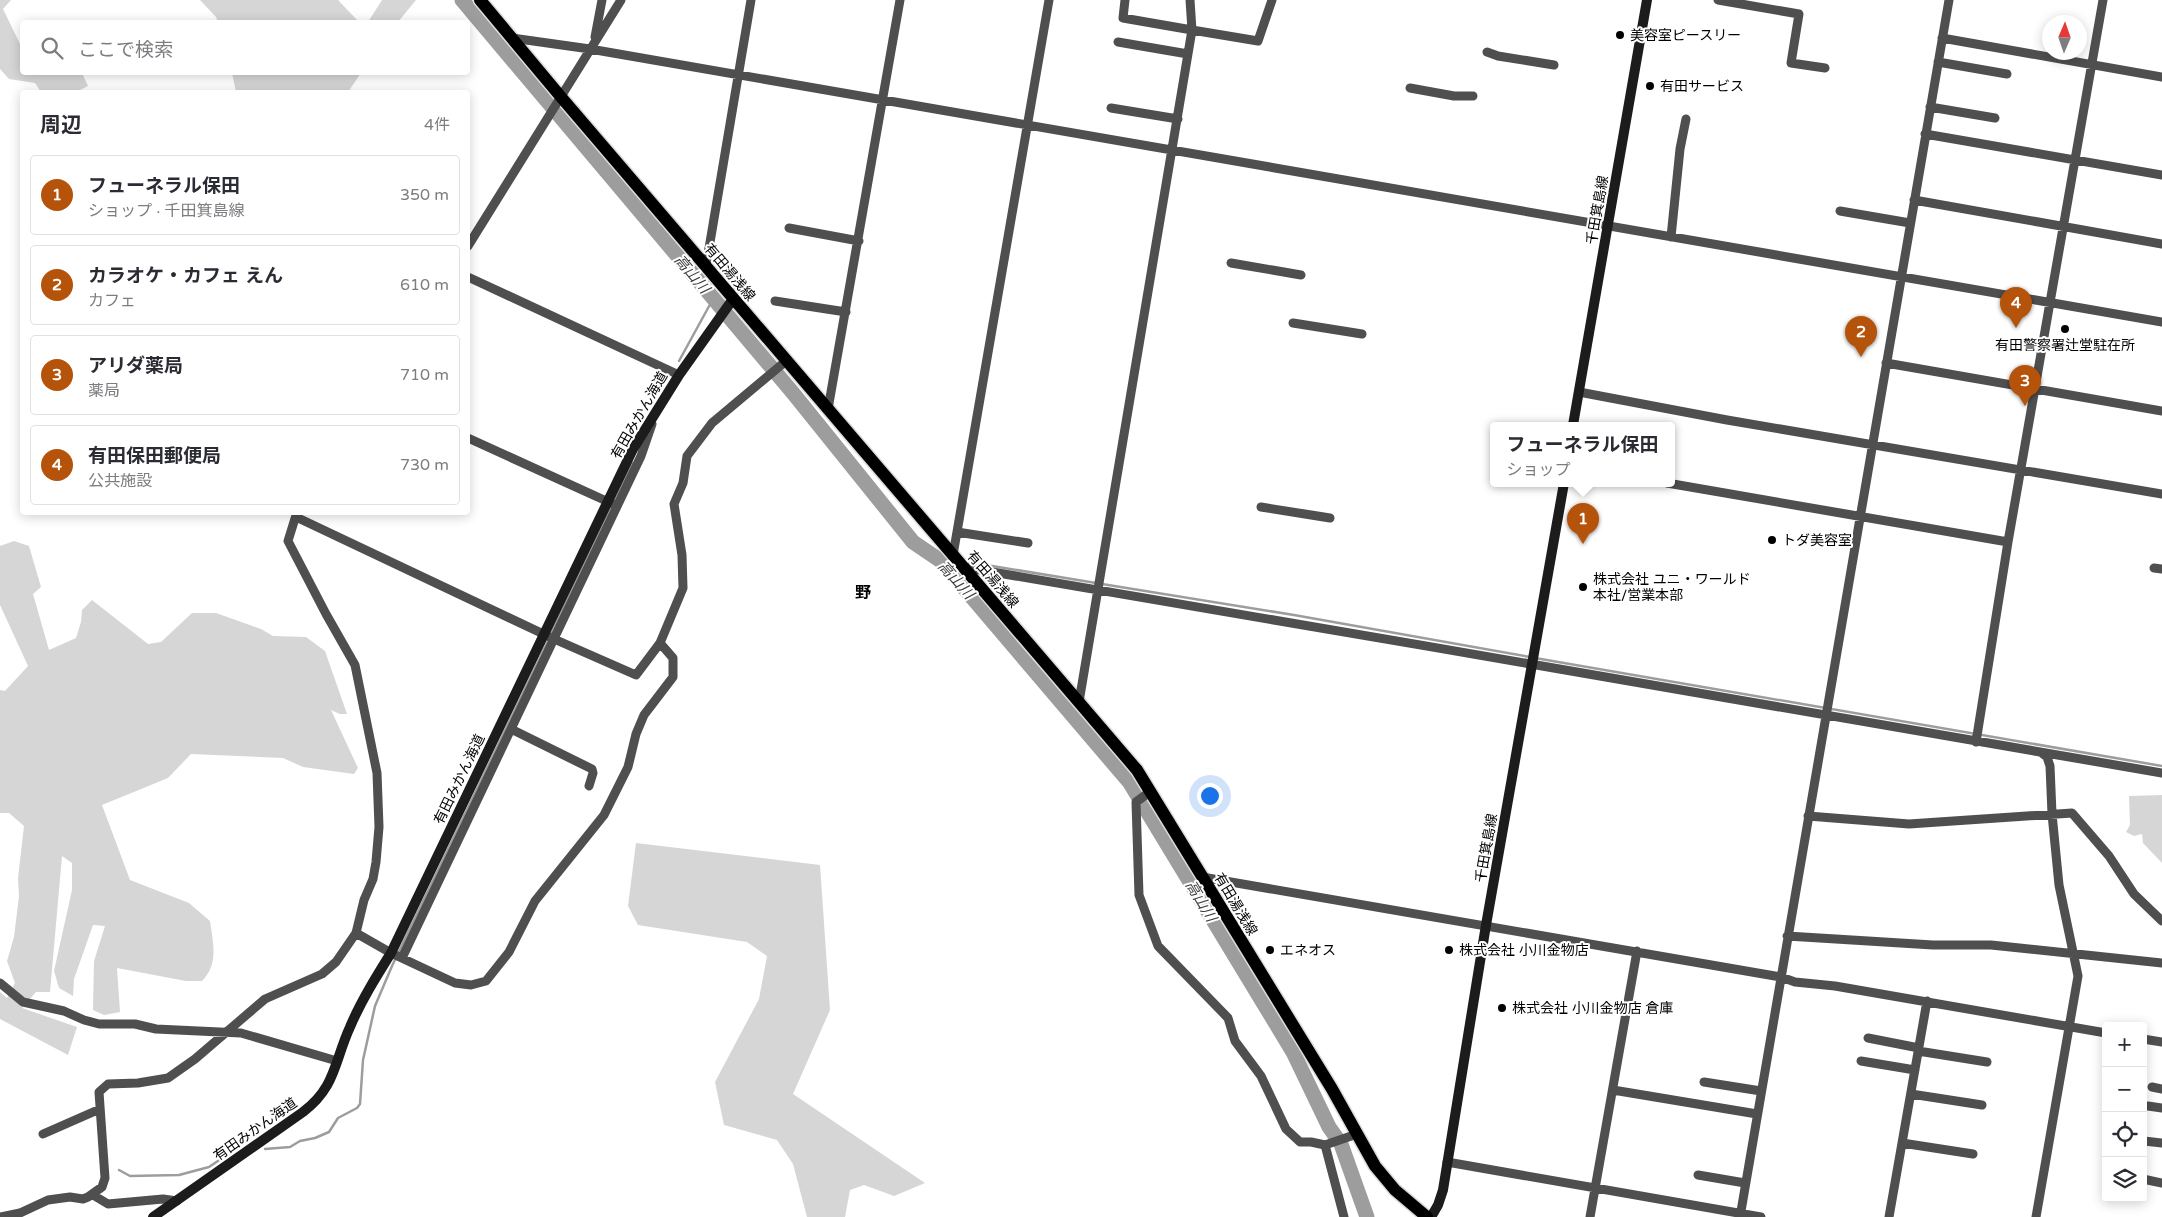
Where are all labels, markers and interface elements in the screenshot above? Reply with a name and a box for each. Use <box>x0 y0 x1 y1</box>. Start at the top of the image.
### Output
north arrow <box>2042 15 2087 60</box>
search box <box>20 20 470 75</box>
place label: 美容室ピースリー <box>1630 27 1741 44</box>
marker: 美容室ピースリー <box>1614 29 1626 41</box>
icon: search <box>38 34 66 62</box>
text: ここで検索 <box>78 39 173 61</box>
place label: 有田サービス <box>1660 78 1744 95</box>
marker: 有田サービス <box>1644 80 1656 92</box>
text: 周辺 <box>40 113 82 138</box>
text: 4件 <box>424 115 450 135</box>
street label: 千田箕島線 <box>1583 174 1612 246</box>
text: フューネラル保田 <box>88 175 240 197</box>
text: 1 <box>52 185 62 205</box>
text: 350 m <box>400 185 449 205</box>
text: ショップ · 千田箕島線 <box>88 201 244 221</box>
street label: 有田湯浅線 <box>701 240 759 305</box>
water label: 高山川 <box>671 251 715 299</box>
text: カラオケ・カフェ えん <box>88 265 283 287</box>
text: 2 <box>52 275 62 295</box>
text: 610 m <box>400 275 449 295</box>
pin: 4 <box>2000 287 2032 328</box>
text: カフェ <box>88 291 136 311</box>
pin: 2 <box>1845 316 1877 357</box>
marker: 有田警察署辻堂駐在所 <box>2059 323 2071 335</box>
place label: 有田警察署辻堂駐在所 <box>1995 337 2135 354</box>
text: アリダ薬局 <box>88 355 183 377</box>
text: 3 <box>52 365 62 385</box>
text: 710 m <box>400 365 449 385</box>
pin: 3 <box>2009 365 2041 406</box>
street label: 有田みかん海道 <box>608 369 671 462</box>
text: 薬局 <box>88 381 120 401</box>
popup <box>1490 422 1675 487</box>
text: フューネラル保田 <box>1506 434 1659 456</box>
text: 有田保田郵便局 <box>88 445 221 467</box>
text: 4 <box>52 455 62 475</box>
text: 730 m <box>400 455 449 475</box>
text: ショップ <box>1506 460 1571 480</box>
text: 公共施設 <box>88 471 152 491</box>
pin: 1 <box>1567 503 1599 544</box>
place label: トダ美容室 <box>1782 532 1852 549</box>
marker: トダ美容室 <box>1766 534 1778 546</box>
street label: 有田湯浅線 <box>963 547 1022 611</box>
water label: 高山川 <box>934 557 979 604</box>
place label: 株式会社 ユニ・ワールド 本社/営業本部 <box>1593 571 1751 604</box>
marker: 株式会社 ユニ・ワールド 本社/営業本部 <box>1577 581 1589 593</box>
district label: 野 <box>855 583 871 603</box>
street label: 有田みかん海道 <box>430 731 489 827</box>
your location <box>1197 783 1223 809</box>
street label: 千田箕島線 <box>1472 812 1501 884</box>
street label: 有田湯浅線 <box>1210 870 1261 939</box>
water label: 高山川 <box>1182 877 1221 927</box>
place label: エネオス <box>1280 942 1336 959</box>
place label: 株式会社 小川金物店 <box>1459 942 1589 959</box>
marker: エネオス <box>1264 944 1276 956</box>
marker: 株式会社 小川金物店 <box>1443 944 1455 956</box>
place label: 株式会社 小川金物店 倉庫 <box>1512 1000 1673 1017</box>
marker: 株式会社 小川金物店 倉庫 <box>1496 1002 1508 1014</box>
map controls <box>2102 1022 2147 1202</box>
button: + <box>2102 1022 2147 1067</box>
button: − <box>2102 1067 2147 1112</box>
street label: 有田みかん海道 <box>210 1094 300 1164</box>
button: locate <box>2102 1112 2147 1157</box>
button: layers <box>2102 1157 2147 1202</box>

